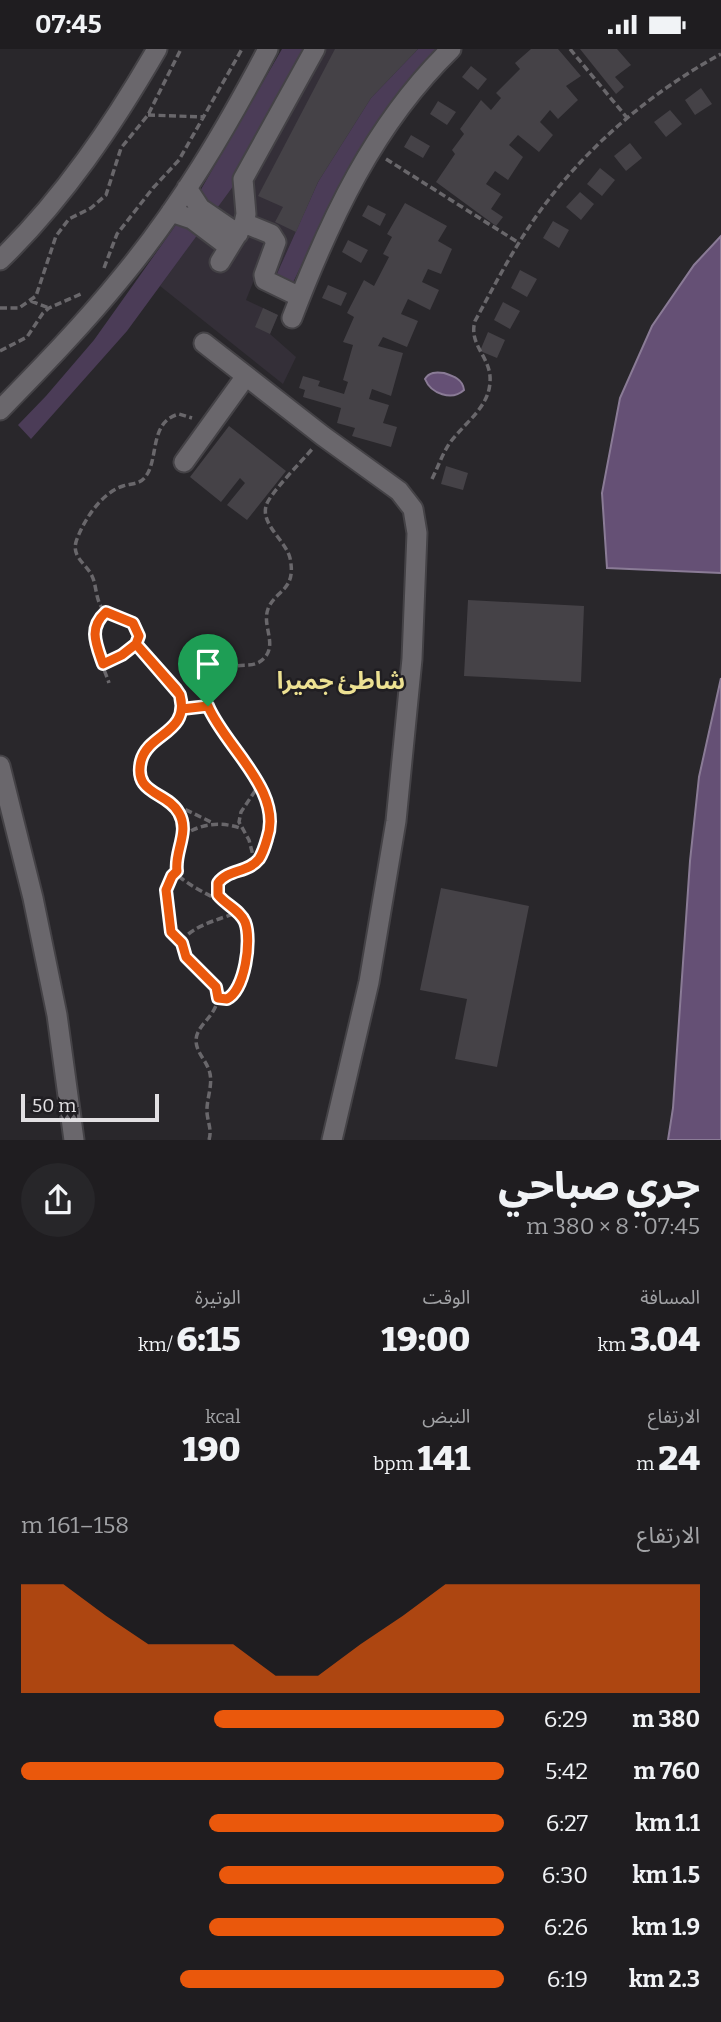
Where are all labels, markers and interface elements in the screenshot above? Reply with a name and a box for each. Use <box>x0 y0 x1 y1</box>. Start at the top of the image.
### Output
text: 07:45 <box>35 9 102 40</box>
pin <box>178 634 238 706</box>
icon: arrive <box>189 645 227 683</box>
district label: شاطئ جميرا <box>277 667 405 695</box>
scale bar <box>21 1091 159 1123</box>
text: 50 m <box>32 1094 76 1117</box>
button: share <box>21 1163 95 1237</box>
text: جري صباحي <box>498 1163 700 1209</box>
text: 07:45 · 8 × 380 m <box>526 1212 700 1240</box>
text: الوتيرة <box>195 1286 241 1309</box>
text: الوقت <box>423 1286 470 1309</box>
text: المسافة <box>640 1286 700 1309</box>
text: 6:15 <box>176 1318 241 1360</box>
text: 19:00 <box>381 1318 470 1360</box>
text: 3.04 <box>630 1318 700 1360</box>
text: /km <box>138 1333 176 1356</box>
text: km <box>597 1333 630 1356</box>
text: kcal <box>205 1405 241 1428</box>
text: النبض <box>422 1405 470 1428</box>
text: الارتفاع <box>648 1405 700 1428</box>
text: 190 <box>182 1428 241 1470</box>
text: 141 <box>418 1437 470 1479</box>
text: 24 <box>658 1437 700 1479</box>
text: bpm <box>373 1452 418 1475</box>
text: m <box>636 1452 658 1475</box>
text: 158–161 m <box>21 1511 129 1539</box>
text: الارتفاع <box>637 1521 700 1549</box>
text: 6:29 <box>544 1705 588 1733</box>
text: 380 m <box>632 1705 700 1733</box>
text: 5:42 <box>545 1757 588 1785</box>
text: 760 m <box>634 1757 700 1785</box>
text: 6:27 <box>546 1809 588 1837</box>
text: 1.1 km <box>636 1809 700 1837</box>
text: 6:30 <box>542 1861 588 1889</box>
text: 1.5 km <box>633 1861 700 1889</box>
text: 6:26 <box>544 1913 588 1941</box>
text: 1.9 km <box>632 1913 700 1941</box>
text: 6:19 <box>547 1965 588 1993</box>
text: 2.3 km <box>629 1965 700 1993</box>

